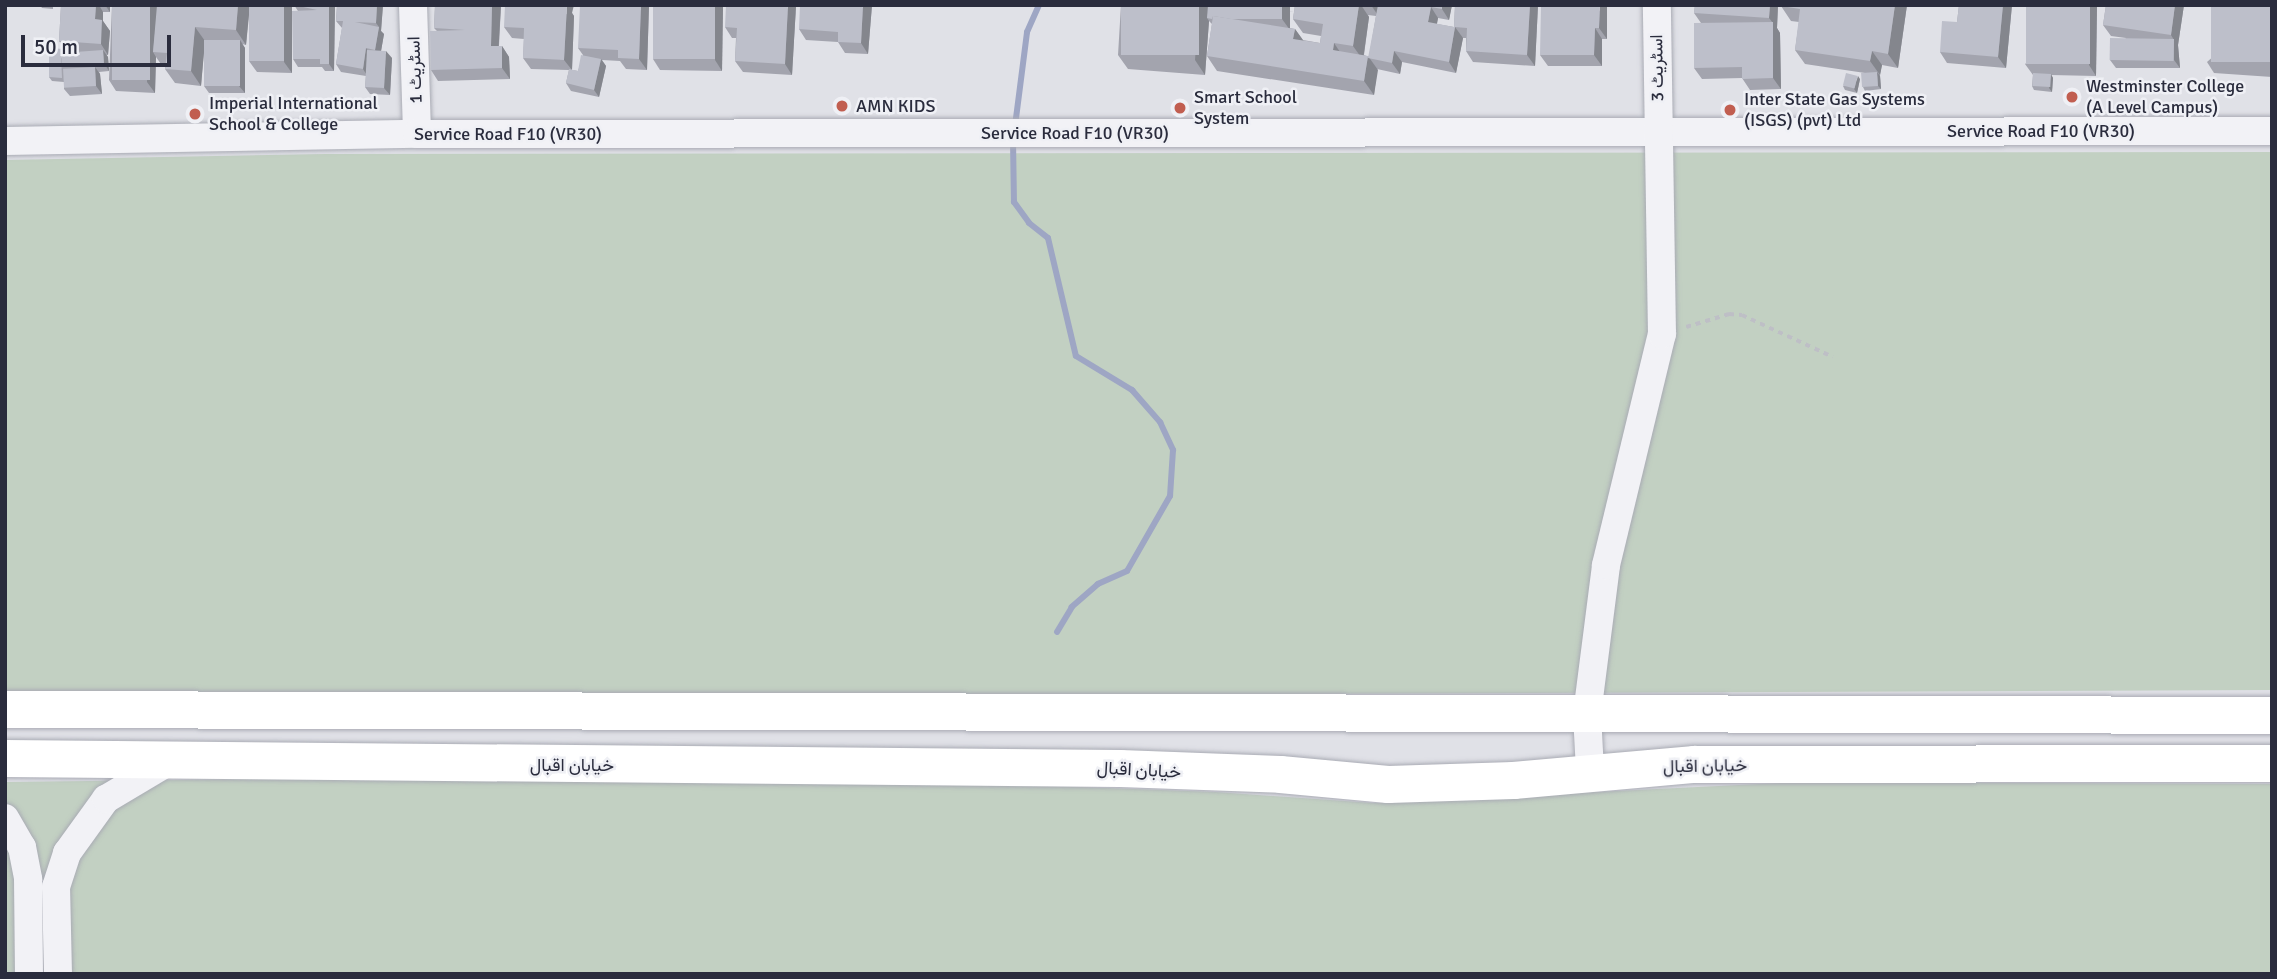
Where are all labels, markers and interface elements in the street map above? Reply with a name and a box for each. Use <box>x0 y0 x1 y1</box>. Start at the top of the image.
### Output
scale bar <box>24 21 175 65</box>
text: 50 m <box>34 34 78 60</box>
street label: اسٹریٹ 3 <box>1646 34 1668 102</box>
street label: اسٹریٹ 1 <box>403 36 427 104</box>
place label: Westminster College (A Level Campus) <box>2086 76 2244 119</box>
place label: Smart School System <box>1194 87 1297 130</box>
place label: Inter State Gas Systems (ISGS) (pvt) Ltd <box>1744 89 1925 132</box>
marker: Westminster College (A Level Campus) <box>2064 89 2080 105</box>
place label: Imperial International School & College <box>209 93 378 136</box>
place label: AMN KIDS <box>856 95 935 117</box>
marker: AMN KIDS <box>834 98 850 114</box>
marker: Smart School System <box>1172 100 1188 116</box>
marker: Inter State Gas Systems (ISGS) (pvt) Ltd <box>1722 102 1738 118</box>
marker: Imperial International School & College <box>187 106 203 122</box>
street label: Service Road F10 (VR30) <box>1947 120 2135 142</box>
street label: Service Road F10 (VR30) <box>981 122 1169 144</box>
street label: Service Road F10 (VR30) <box>414 123 602 145</box>
street label: خیابان اقبال <box>530 754 614 776</box>
street label: خیابان اقبال <box>1663 754 1747 778</box>
street label: خیابان اقبال <box>1096 757 1182 783</box>

